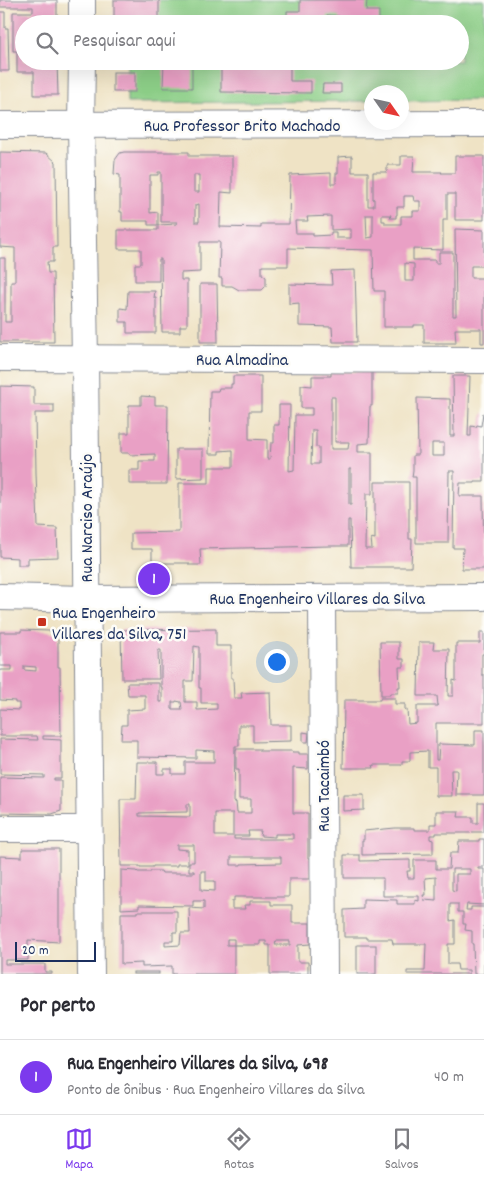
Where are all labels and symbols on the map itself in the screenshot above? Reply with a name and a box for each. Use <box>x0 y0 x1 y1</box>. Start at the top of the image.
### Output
north arrow <box>364 85 409 130</box>
street label: Rua Professor Brito Machado <box>144 115 340 140</box>
street label: Rua Almadina <box>196 349 289 374</box>
street label: Rua Narciso Araújo <box>76 454 101 582</box>
pin: 1 <box>138 560 170 598</box>
street label: Rua Engenheiro Villares da Silva <box>209 588 425 613</box>
place label: Rua Engenheiro Villares da Silva, 751 <box>52 602 186 648</box>
marker: Rua Engenheiro Villares da Silva, 751 <box>36 616 48 628</box>
your location <box>264 649 290 675</box>
street label: Rua Tacaimbó <box>313 740 338 832</box>
scale bar <box>15 939 96 962</box>

